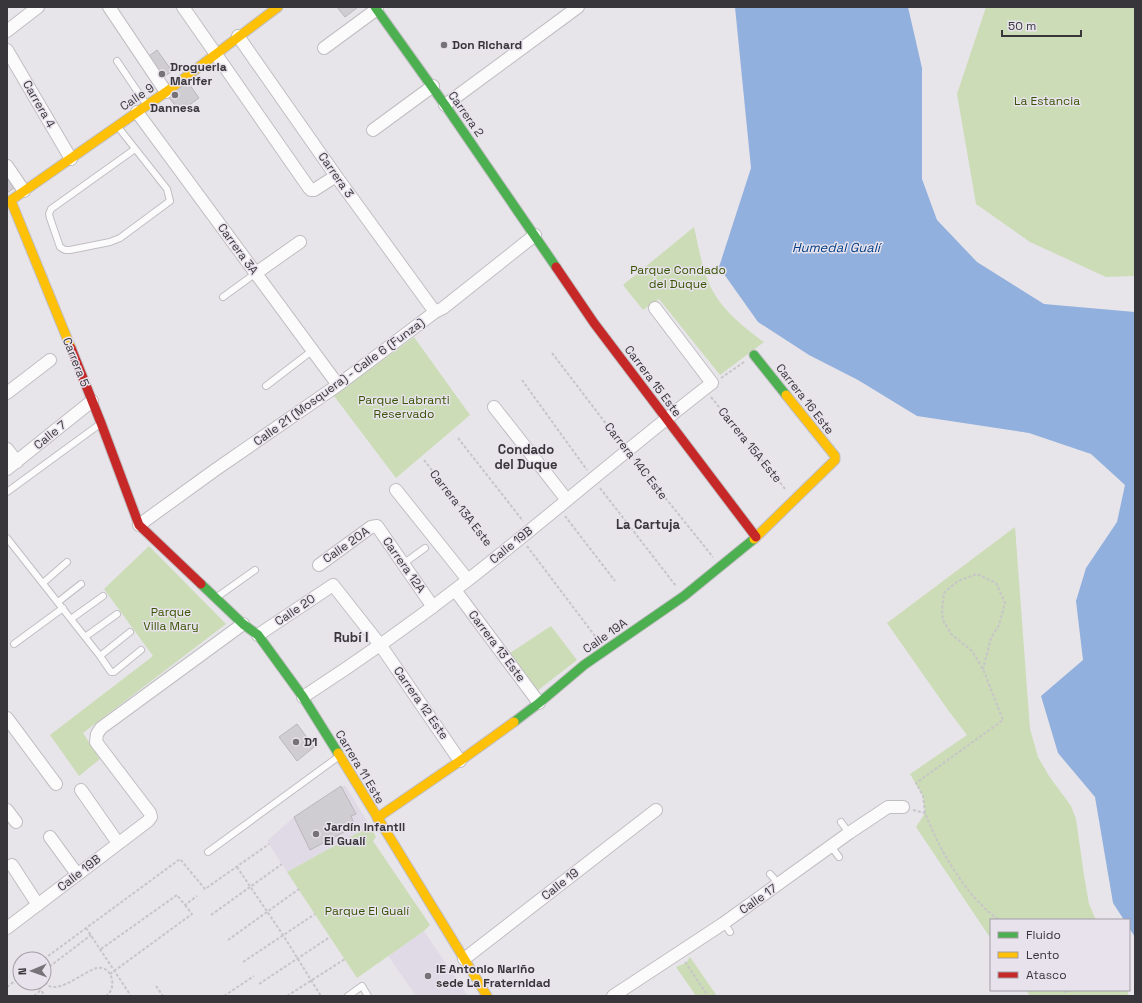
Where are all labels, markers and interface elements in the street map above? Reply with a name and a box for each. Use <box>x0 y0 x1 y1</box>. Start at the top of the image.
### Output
scale bar <box>1002 12 1081 38</box>
text: 50 m <box>1008 18 1036 34</box>
place label: Don Richard <box>452 37 522 53</box>
marker: Don Richard <box>439 40 449 50</box>
place label: Drogueria Marifer <box>170 59 227 89</box>
marker: Drogueria Marifer <box>157 69 167 79</box>
street label: Carrera 4 <box>19 77 59 131</box>
street label: Calle 9 <box>117 80 157 114</box>
street label: Carrera 2 <box>445 88 487 140</box>
marker: Dannesa <box>170 90 180 100</box>
park label: La Estancia <box>1014 93 1080 109</box>
place label: Dannesa <box>150 100 200 116</box>
street label: Carrera 3 <box>315 149 357 201</box>
street label: Carrera 3A <box>214 220 262 278</box>
water label: Humedal Gualí <box>792 239 883 256</box>
park label: Parque Condado del Duque <box>630 262 726 292</box>
street label: Calle 21 (Mosquera) - Calle 6 (Funza) <box>250 314 428 450</box>
street label: Carrera 5 <box>59 335 93 389</box>
street label: Carrera 15 Este <box>621 342 685 420</box>
street label: Carrera 16 Este <box>772 360 838 438</box>
park label: Parque Labranti Reservado <box>358 392 450 422</box>
street label: Carrera 15A Este <box>715 404 785 486</box>
street label: Calle 7 <box>30 417 70 453</box>
street label: Carrera 14C Este <box>601 419 671 503</box>
district label: Condado del Duque <box>494 441 558 473</box>
street label: Carrera 13A Este <box>426 466 496 550</box>
district label: La Cartuja <box>616 516 680 533</box>
street label: Calle 20A <box>320 523 373 567</box>
street label: Calle 19B <box>486 523 536 567</box>
street label: Carrera 12A <box>379 534 429 596</box>
street label: Calle 20 <box>272 591 318 629</box>
park label: Parque Villa Mary <box>143 604 199 634</box>
street label: Carrera 13 Este <box>465 607 529 685</box>
street label: Calle 19A <box>580 615 631 657</box>
district label: Rubí I <box>334 629 368 646</box>
street label: Carrera 12 Este <box>390 663 452 743</box>
street label: Carrera 11 Este <box>332 727 388 807</box>
place label: D1 <box>304 734 317 750</box>
marker: D1 <box>291 737 301 747</box>
place label: Jardín Infantil El Gualí <box>324 819 405 849</box>
marker: Jardín Infantil El Gualí <box>311 829 321 839</box>
street label: Calle 19B <box>54 851 104 895</box>
street label: Calle 19 <box>538 864 582 904</box>
street label: Calle 17 <box>736 880 780 918</box>
park label: Parque El Gualí <box>325 903 409 919</box>
legend <box>990 919 1130 991</box>
text: Fluido <box>1026 927 1061 943</box>
text: Lento <box>1026 947 1060 963</box>
north arrow <box>12 951 52 991</box>
place label: IE Antonio Nariño sede La Fraternidad <box>436 961 551 991</box>
text: N <box>15 967 29 975</box>
text: Atasco <box>1026 967 1067 983</box>
marker: IE Antonio Nariño sede La Fraternidad <box>423 971 433 981</box>

